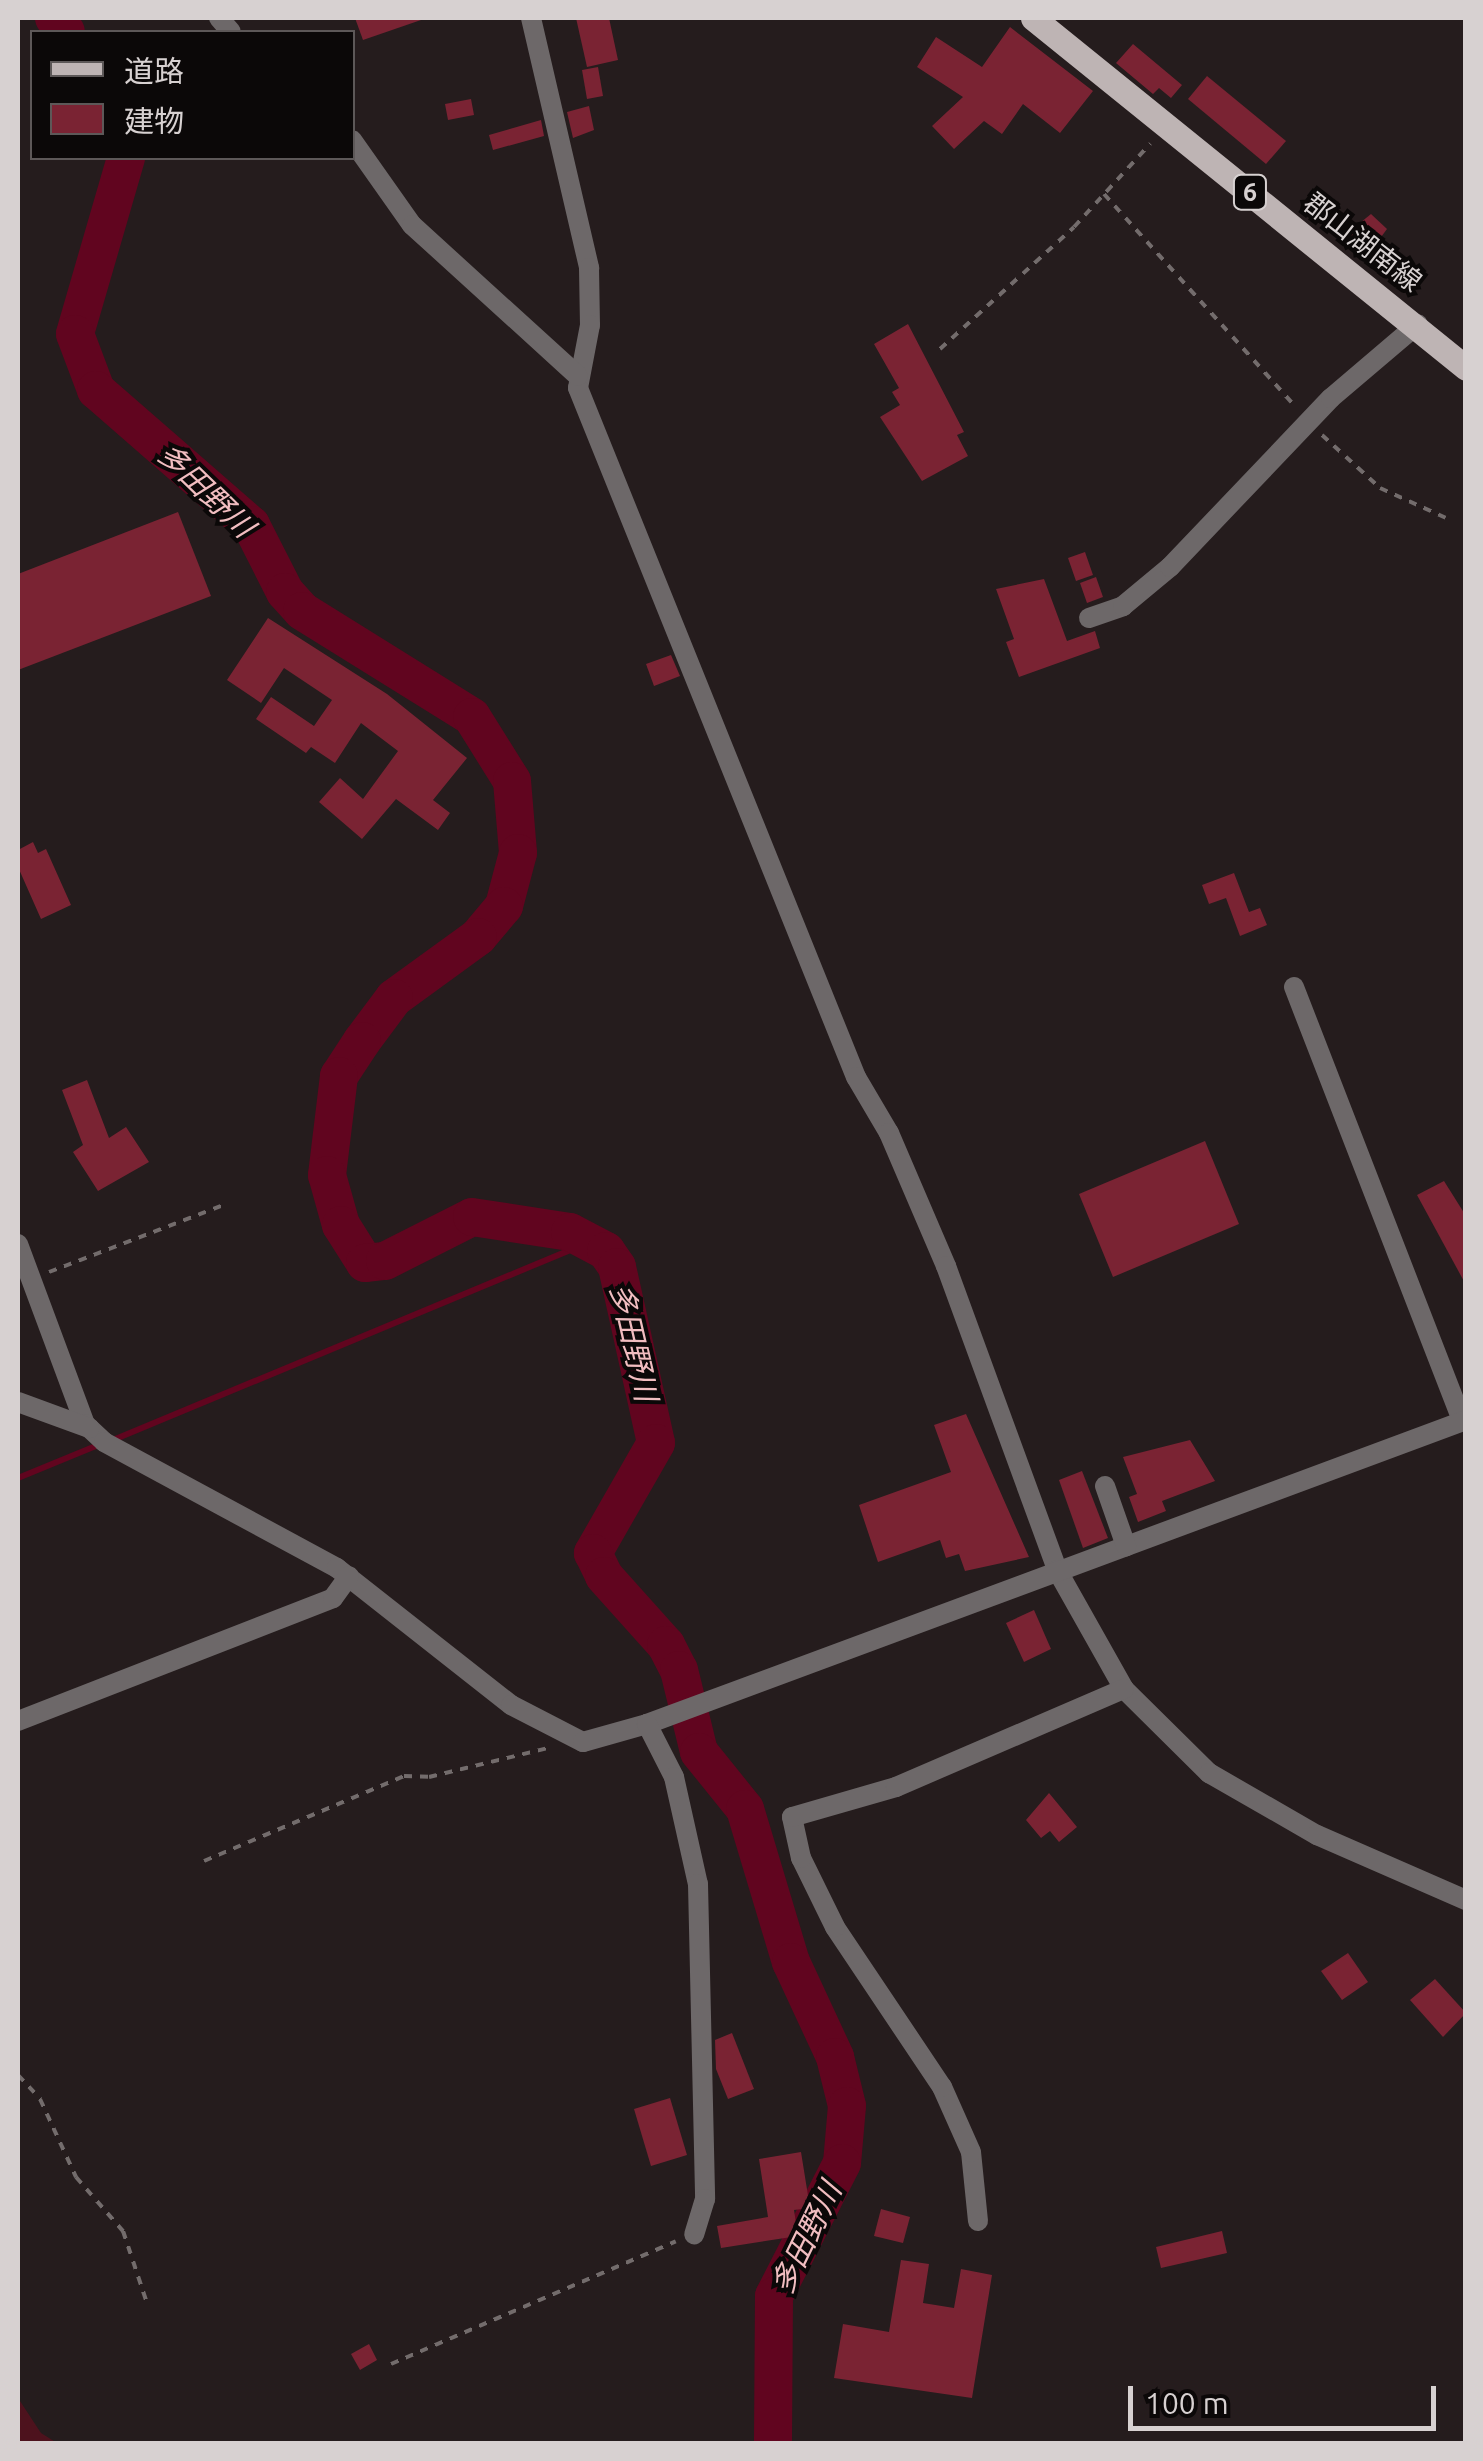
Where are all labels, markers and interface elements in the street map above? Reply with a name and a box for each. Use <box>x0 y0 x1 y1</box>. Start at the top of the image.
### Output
legend <box>30 30 355 160</box>
text: 道路 <box>124 54 184 88</box>
text: 建物 <box>124 104 184 138</box>
road number: 6 <box>1232 172 1268 212</box>
street label: 郡山湖南線 <box>1297 186 1429 298</box>
water label: 多田野川 <box>150 435 262 545</box>
water label: 多田野川 <box>603 1279 665 1405</box>
water label: 多田野川 <box>764 2176 848 2300</box>
scale bar <box>1133 2366 1440 2428</box>
text: 100 m <box>1145 2386 1229 2420</box>

